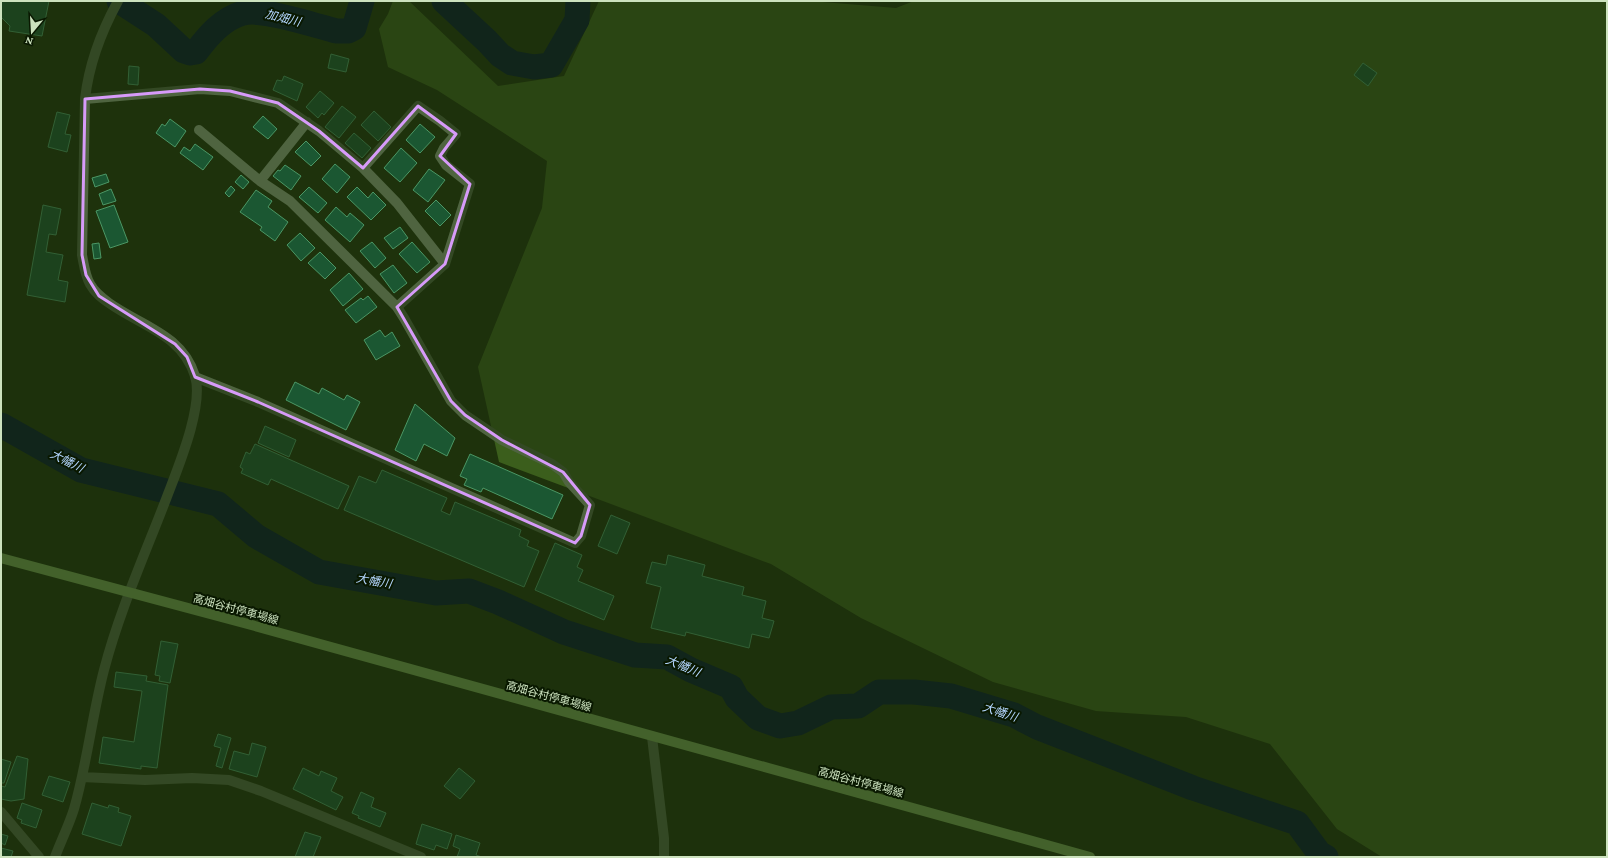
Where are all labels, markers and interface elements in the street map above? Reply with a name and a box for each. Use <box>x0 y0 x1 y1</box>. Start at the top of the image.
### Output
water label: 加畑川 <box>264 7 304 30</box>
north arrow <box>12 12 52 52</box>
text: N <box>23 34 34 48</box>
water label: 大幡川 <box>48 447 88 476</box>
water label: 大幡川 <box>355 571 395 591</box>
street label: 高畑谷村停車場線 <box>192 592 280 626</box>
water label: 大幡川 <box>664 653 704 680</box>
street label: 高畑谷村停車場線 <box>505 679 593 713</box>
water label: 大幡川 <box>981 700 1021 725</box>
street label: 高畑谷村停車場線 <box>817 765 905 799</box>

